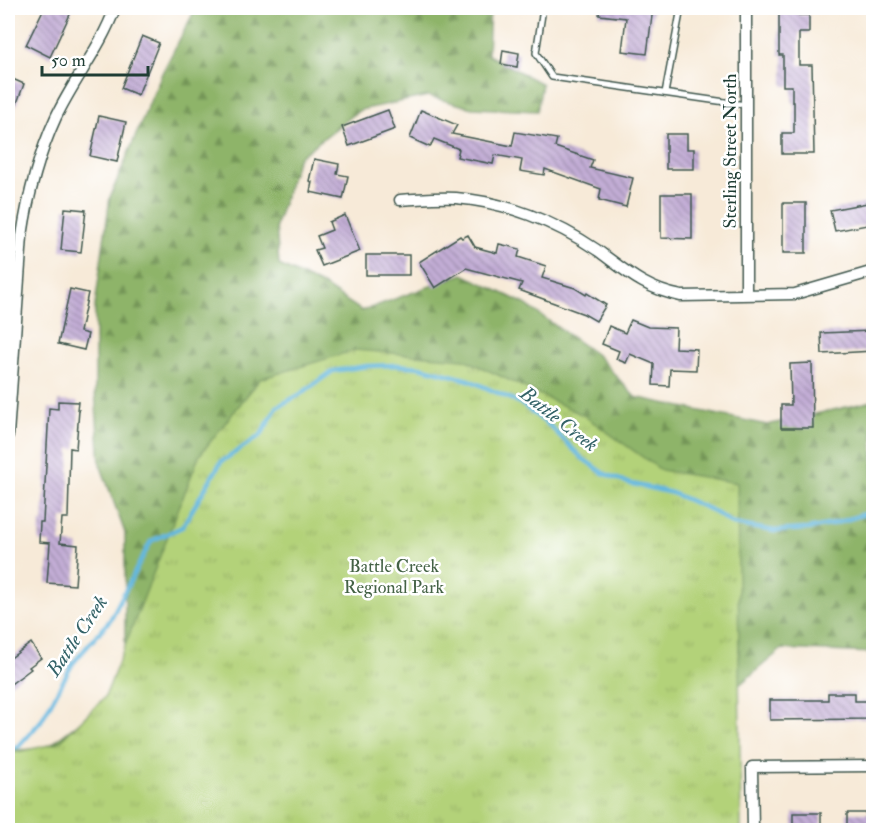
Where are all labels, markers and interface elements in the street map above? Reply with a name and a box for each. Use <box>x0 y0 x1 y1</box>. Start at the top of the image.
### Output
scale bar <box>42 39 148 77</box>
text: 50 m <box>51 49 86 72</box>
street label: Sterling Street North <box>719 73 742 228</box>
water label: Battle Creek <box>514 380 603 457</box>
park label: Battle Creek Regional Park <box>344 555 445 599</box>
water label: Battle Creek <box>40 591 113 682</box>

